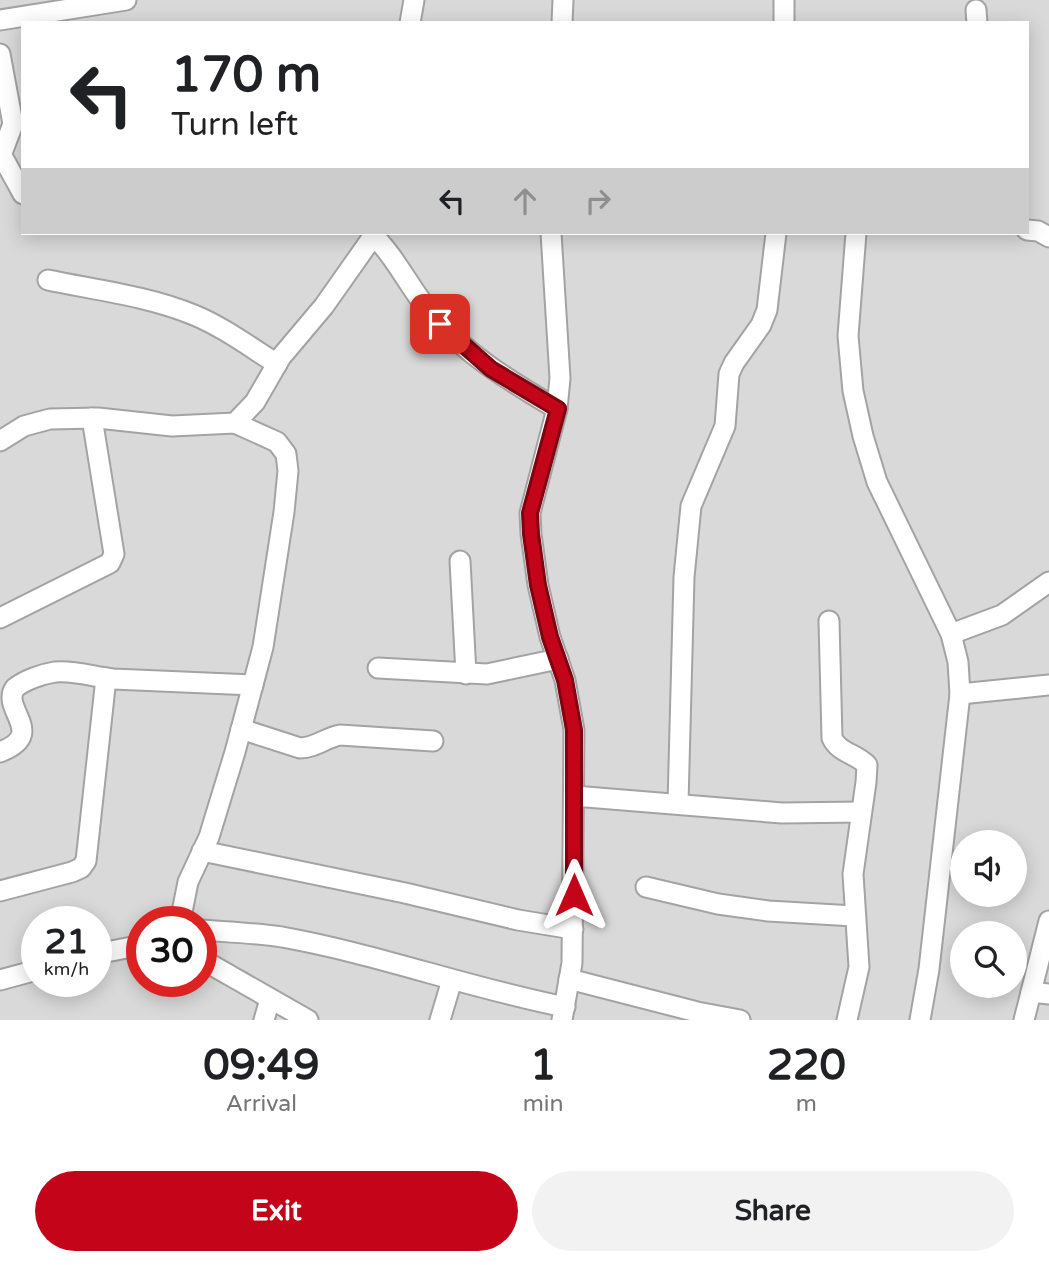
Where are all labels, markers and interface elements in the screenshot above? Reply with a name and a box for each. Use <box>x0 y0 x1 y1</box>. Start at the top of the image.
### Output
text: 170 m <box>171 46 321 105</box>
icon: left <box>56 49 147 140</box>
text: Turn left <box>171 106 298 144</box>
icon: left <box>433 182 471 220</box>
icon: ahead <box>506 182 544 220</box>
icon: right <box>579 182 617 220</box>
pin <box>410 294 470 354</box>
icon: arrive <box>421 305 459 343</box>
map controls <box>950 830 1027 998</box>
button: sound <box>950 830 1027 907</box>
position arrow <box>537 858 611 932</box>
speed limit sign: 30 <box>126 906 217 997</box>
text: 21 <box>45 921 88 963</box>
button: search <box>950 921 1027 998</box>
text: km/h <box>44 958 89 980</box>
text: 09:49 <box>203 1040 320 1091</box>
text: 1 <box>530 1040 556 1091</box>
text: 220 <box>767 1040 846 1091</box>
text: Arrival <box>226 1090 297 1118</box>
text: min <box>523 1090 564 1118</box>
text: m <box>796 1090 817 1118</box>
button: Exit <box>35 1171 518 1251</box>
button: Share <box>532 1171 1014 1251</box>

